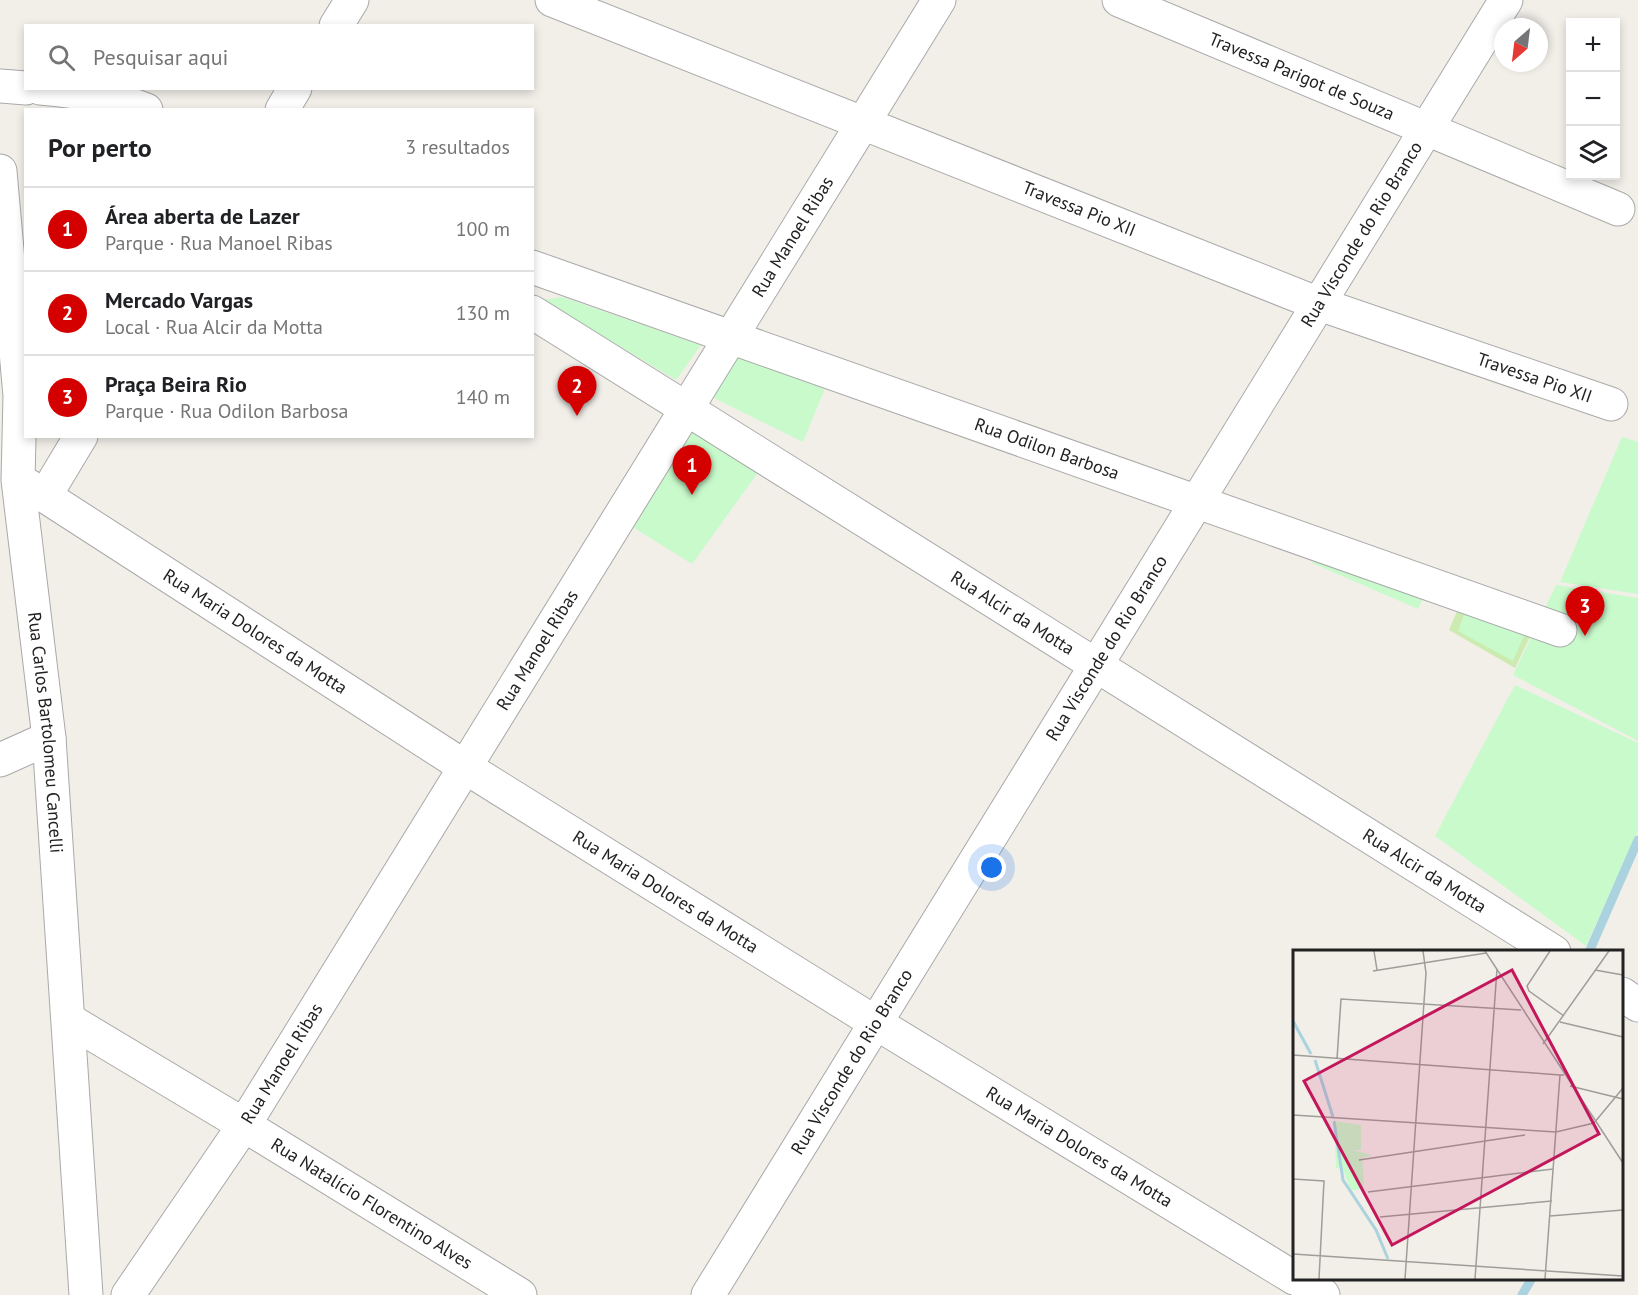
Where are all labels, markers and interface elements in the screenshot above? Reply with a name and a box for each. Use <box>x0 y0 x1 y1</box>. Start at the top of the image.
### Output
north arrow <box>1494 18 1548 72</box>
map controls <box>1566 18 1620 180</box>
button: + <box>1566 18 1620 72</box>
search box <box>24 24 534 90</box>
street label: Travessa Parigot de Souza <box>1206 27 1398 125</box>
icon: search <box>45 41 78 74</box>
text: Pesquisar aqui <box>93 43 229 71</box>
button: − <box>1566 72 1620 126</box>
button: layers <box>1566 126 1620 180</box>
text: Por perto <box>48 131 152 164</box>
text: 3 resultados <box>405 134 510 160</box>
street label: Rua Visconde do Rio Branco <box>1295 137 1427 331</box>
street label: Rua Manoel Ribas <box>746 172 838 301</box>
street label: Travessa Pio XII <box>1019 176 1139 241</box>
text: Área aberta de Lazer <box>105 202 300 230</box>
text: 1 <box>62 216 73 242</box>
text: 100 m <box>456 216 510 242</box>
text: Parque · Rua Manoel Ribas <box>105 230 333 256</box>
text: Mercado Vargas <box>105 286 253 314</box>
text: 2 <box>62 300 73 326</box>
text: 130 m <box>456 300 510 326</box>
text: Local · Rua Alcir da Motta <box>105 314 323 340</box>
street label: Travessa Pio XII <box>1474 347 1595 408</box>
pin: 2 <box>558 366 596 416</box>
text: Praça Beira Rio <box>105 370 247 398</box>
text: 3 <box>62 384 73 410</box>
text: 140 m <box>456 384 510 410</box>
text: Parque · Rua Odilon Barbosa <box>105 398 349 424</box>
street label: Rua Odilon Barbosa <box>972 412 1122 484</box>
pin: 1 <box>672 446 712 495</box>
street label: Rua Visconde do Rio Branco <box>1040 551 1172 745</box>
street label: Rua Maria Dolores da Motta <box>159 563 352 699</box>
street label: Rua Alcir da Motta <box>947 565 1079 660</box>
street label: Rua Manoel Ribas <box>491 585 583 714</box>
pin: 3 <box>1566 586 1604 636</box>
street label: Rua Carlos Bartolomeu Cancelli <box>23 611 69 854</box>
street label: Rua Alcir da Motta <box>1359 823 1491 918</box>
street label: Rua Maria Dolores da Motta <box>569 825 763 958</box>
your location <box>977 853 1006 882</box>
inset map <box>1293 950 1623 1280</box>
street label: Rua Visconde do Rio Branco <box>785 964 917 1159</box>
street label: Rua Manoel Ribas <box>236 999 327 1128</box>
street label: Rua Maria Dolores da Motta <box>982 1081 1177 1212</box>
street label: Rua Natalício Florentino Alves <box>267 1132 477 1274</box>

